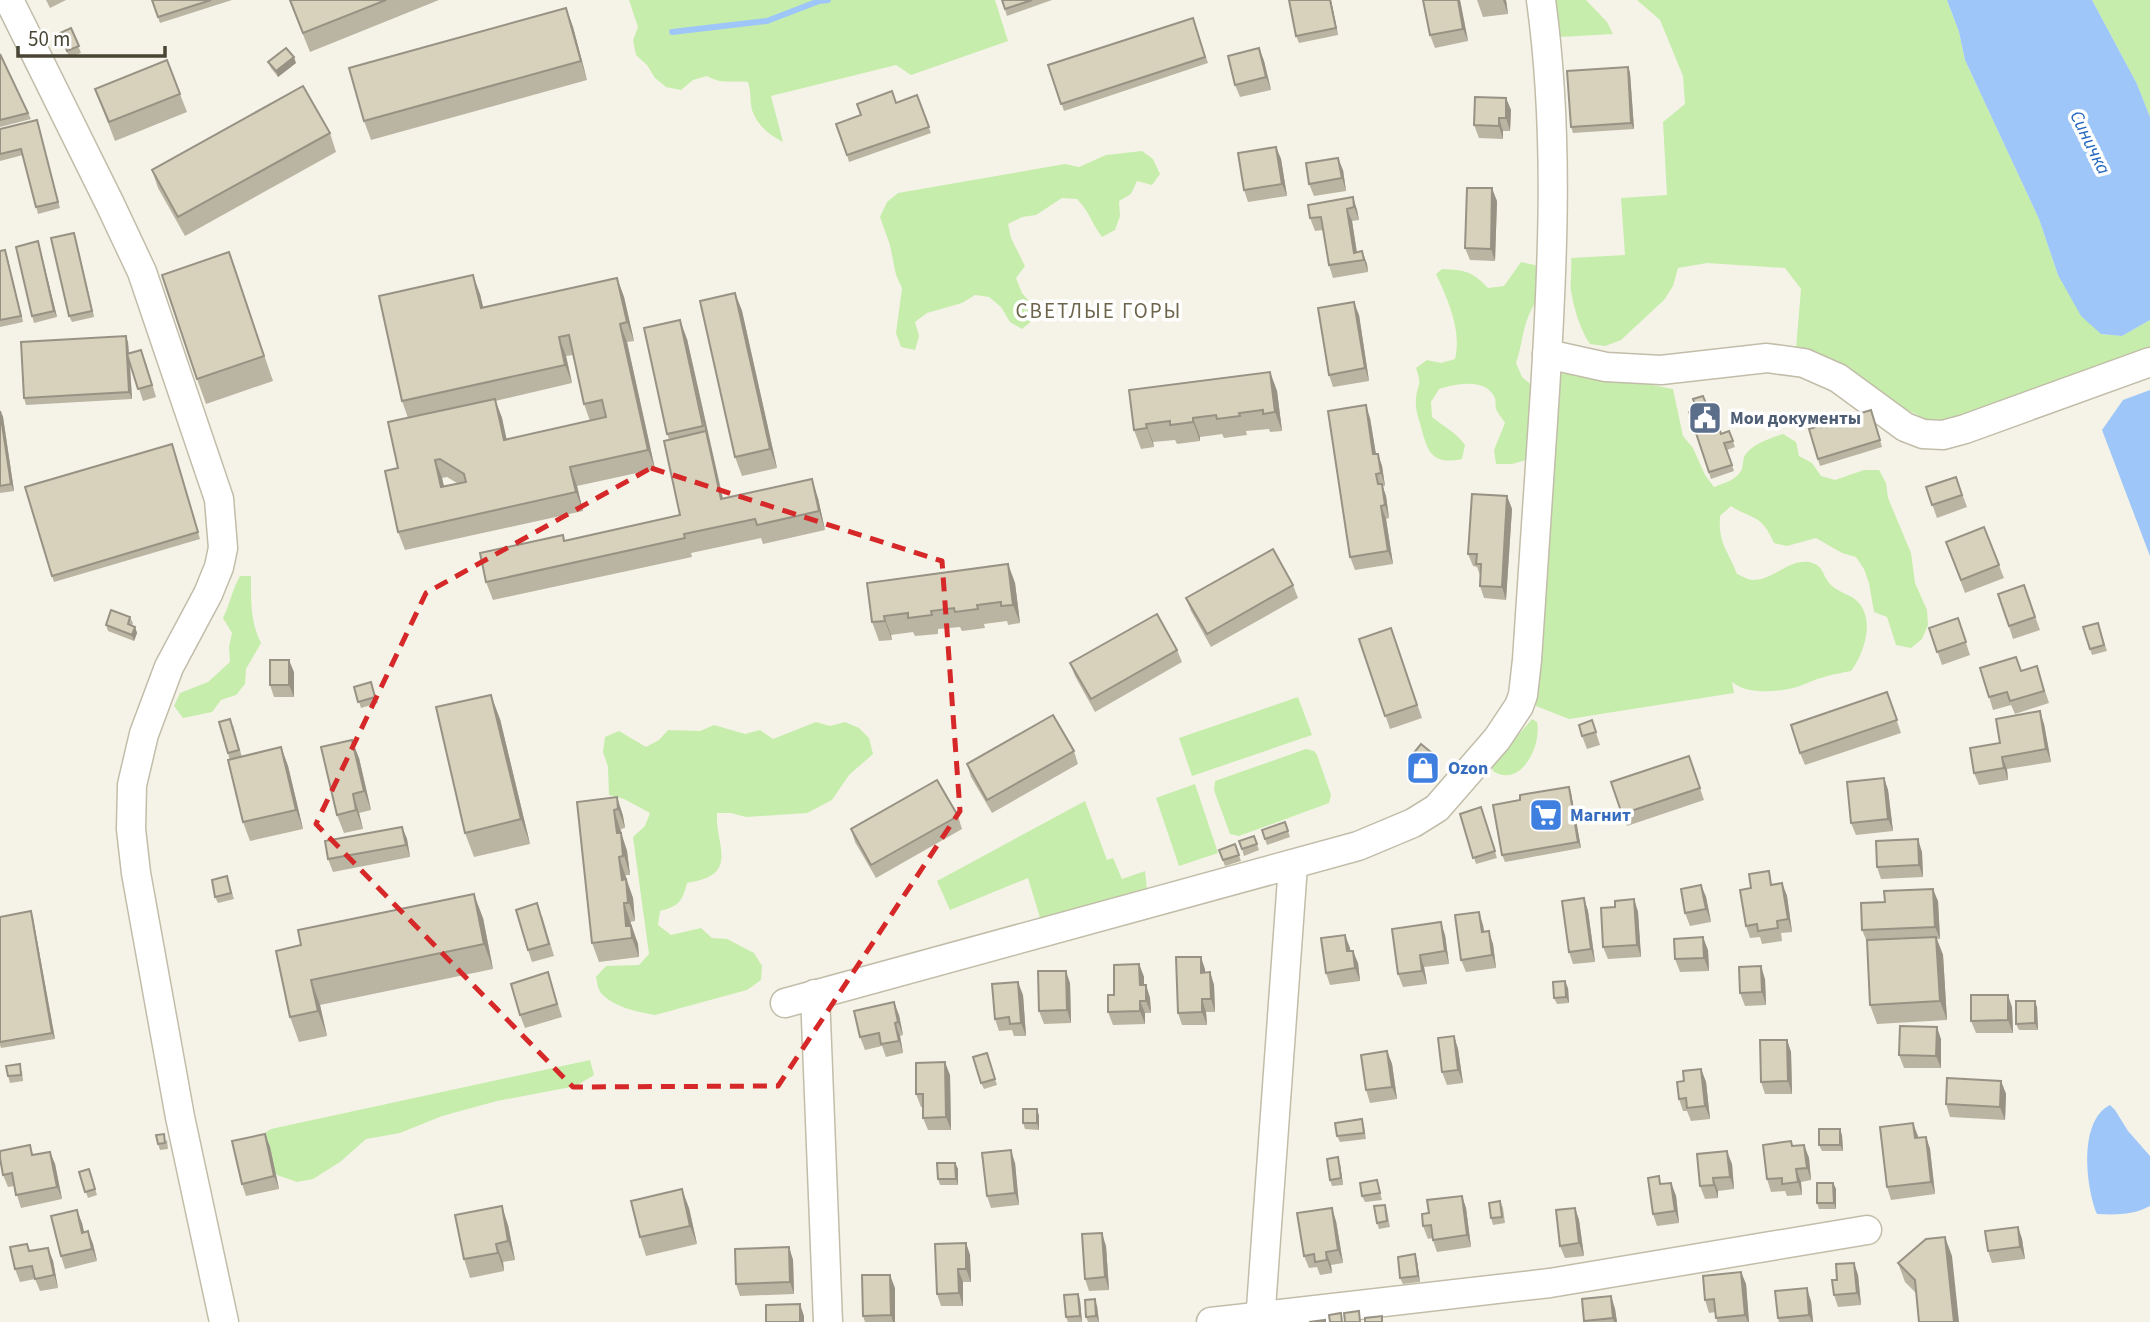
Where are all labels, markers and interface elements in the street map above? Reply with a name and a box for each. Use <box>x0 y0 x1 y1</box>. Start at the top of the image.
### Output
scale bar <box>18 14 164 58</box>
text: 50 m <box>28 24 70 54</box>
water label: Синичка <box>2063 106 2117 179</box>
district label: СВЕТЛЫЕ ГОРЫ <box>1016 296 1182 326</box>
public building icon: Мои документы <box>1686 399 1724 437</box>
place label: Мои документы <box>1730 406 1861 431</box>
shop icon: Ozon <box>1404 749 1442 787</box>
place label: Ozon <box>1448 756 1488 781</box>
supermarket icon: Магнит <box>1527 796 1565 834</box>
place label: Магнит <box>1570 803 1631 828</box>

